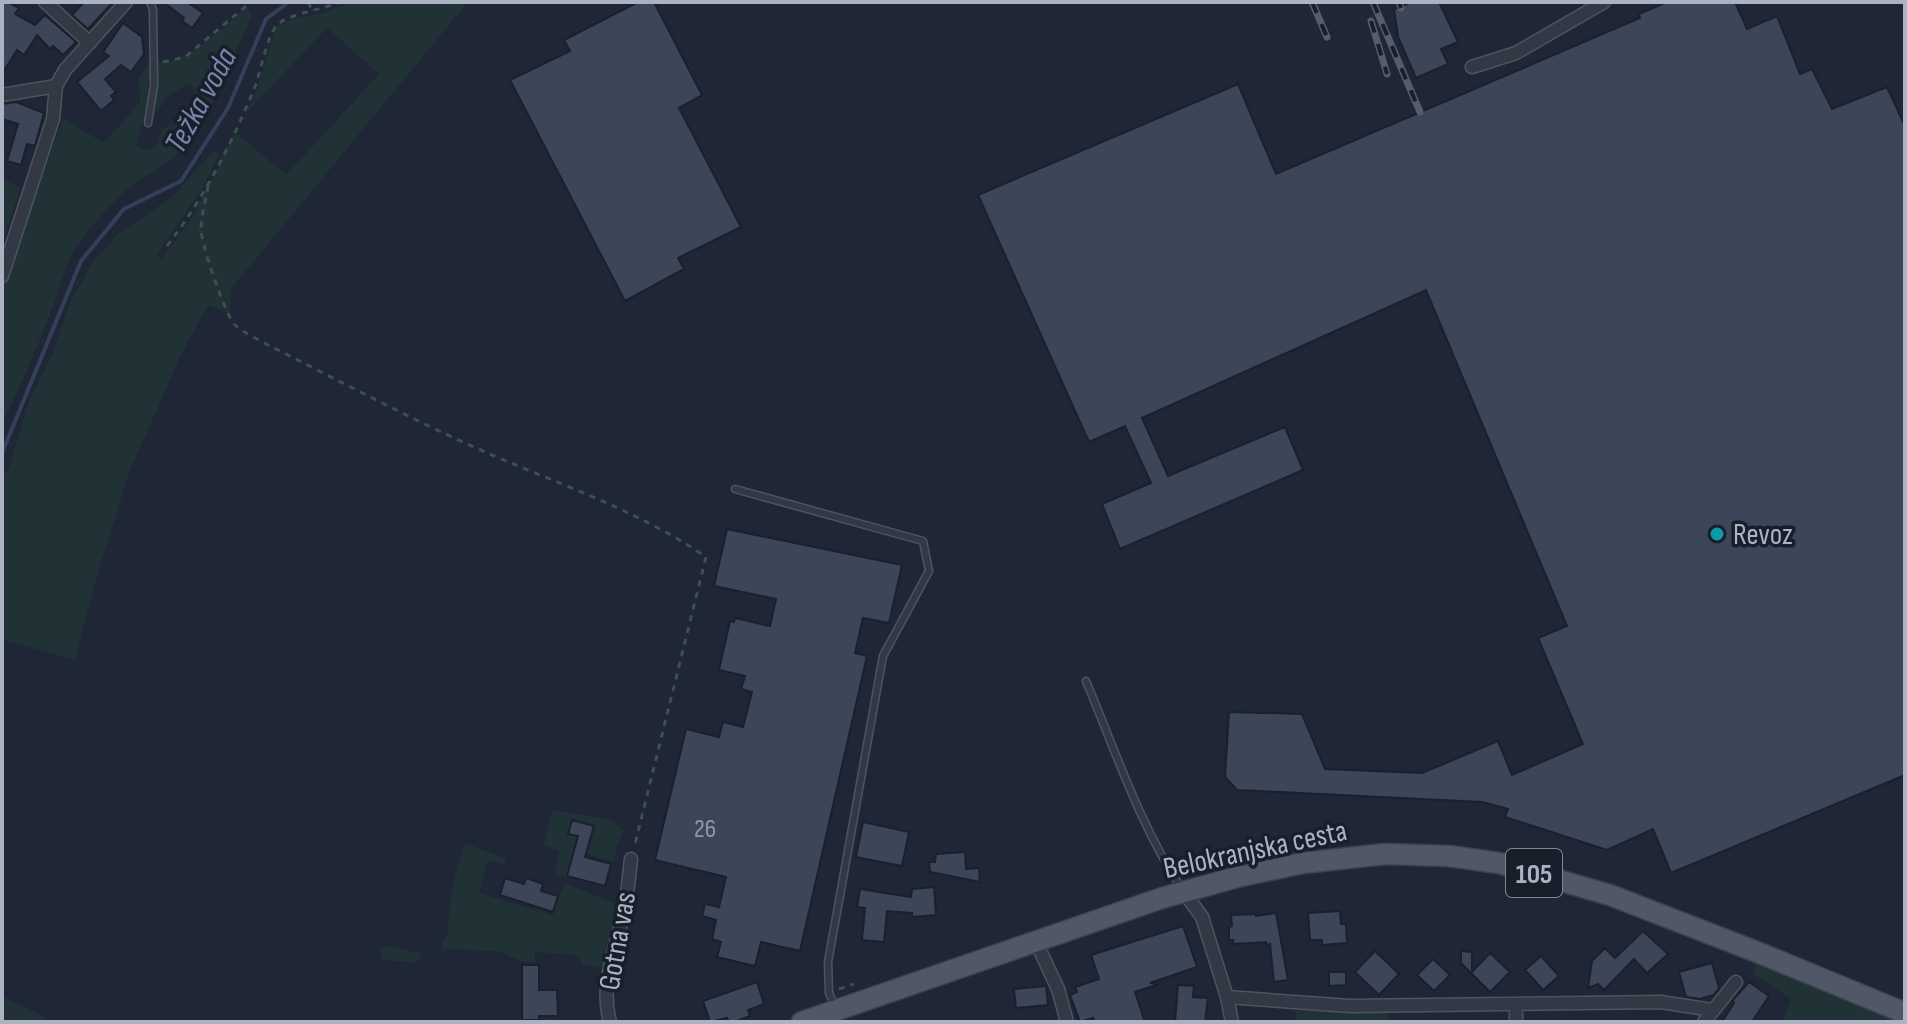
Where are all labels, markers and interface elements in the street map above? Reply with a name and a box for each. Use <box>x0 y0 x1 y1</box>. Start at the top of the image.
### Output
water label: Težka voda <box>156 41 246 160</box>
place label: Revoz <box>1733 517 1793 553</box>
marker: Revoz <box>1708 525 1726 543</box>
street label: Belokranjska cesta <box>1160 813 1350 887</box>
house number: 26 <box>694 814 716 845</box>
road number: 105 <box>1506 849 1562 897</box>
street label: Gotna vas <box>592 889 644 993</box>

